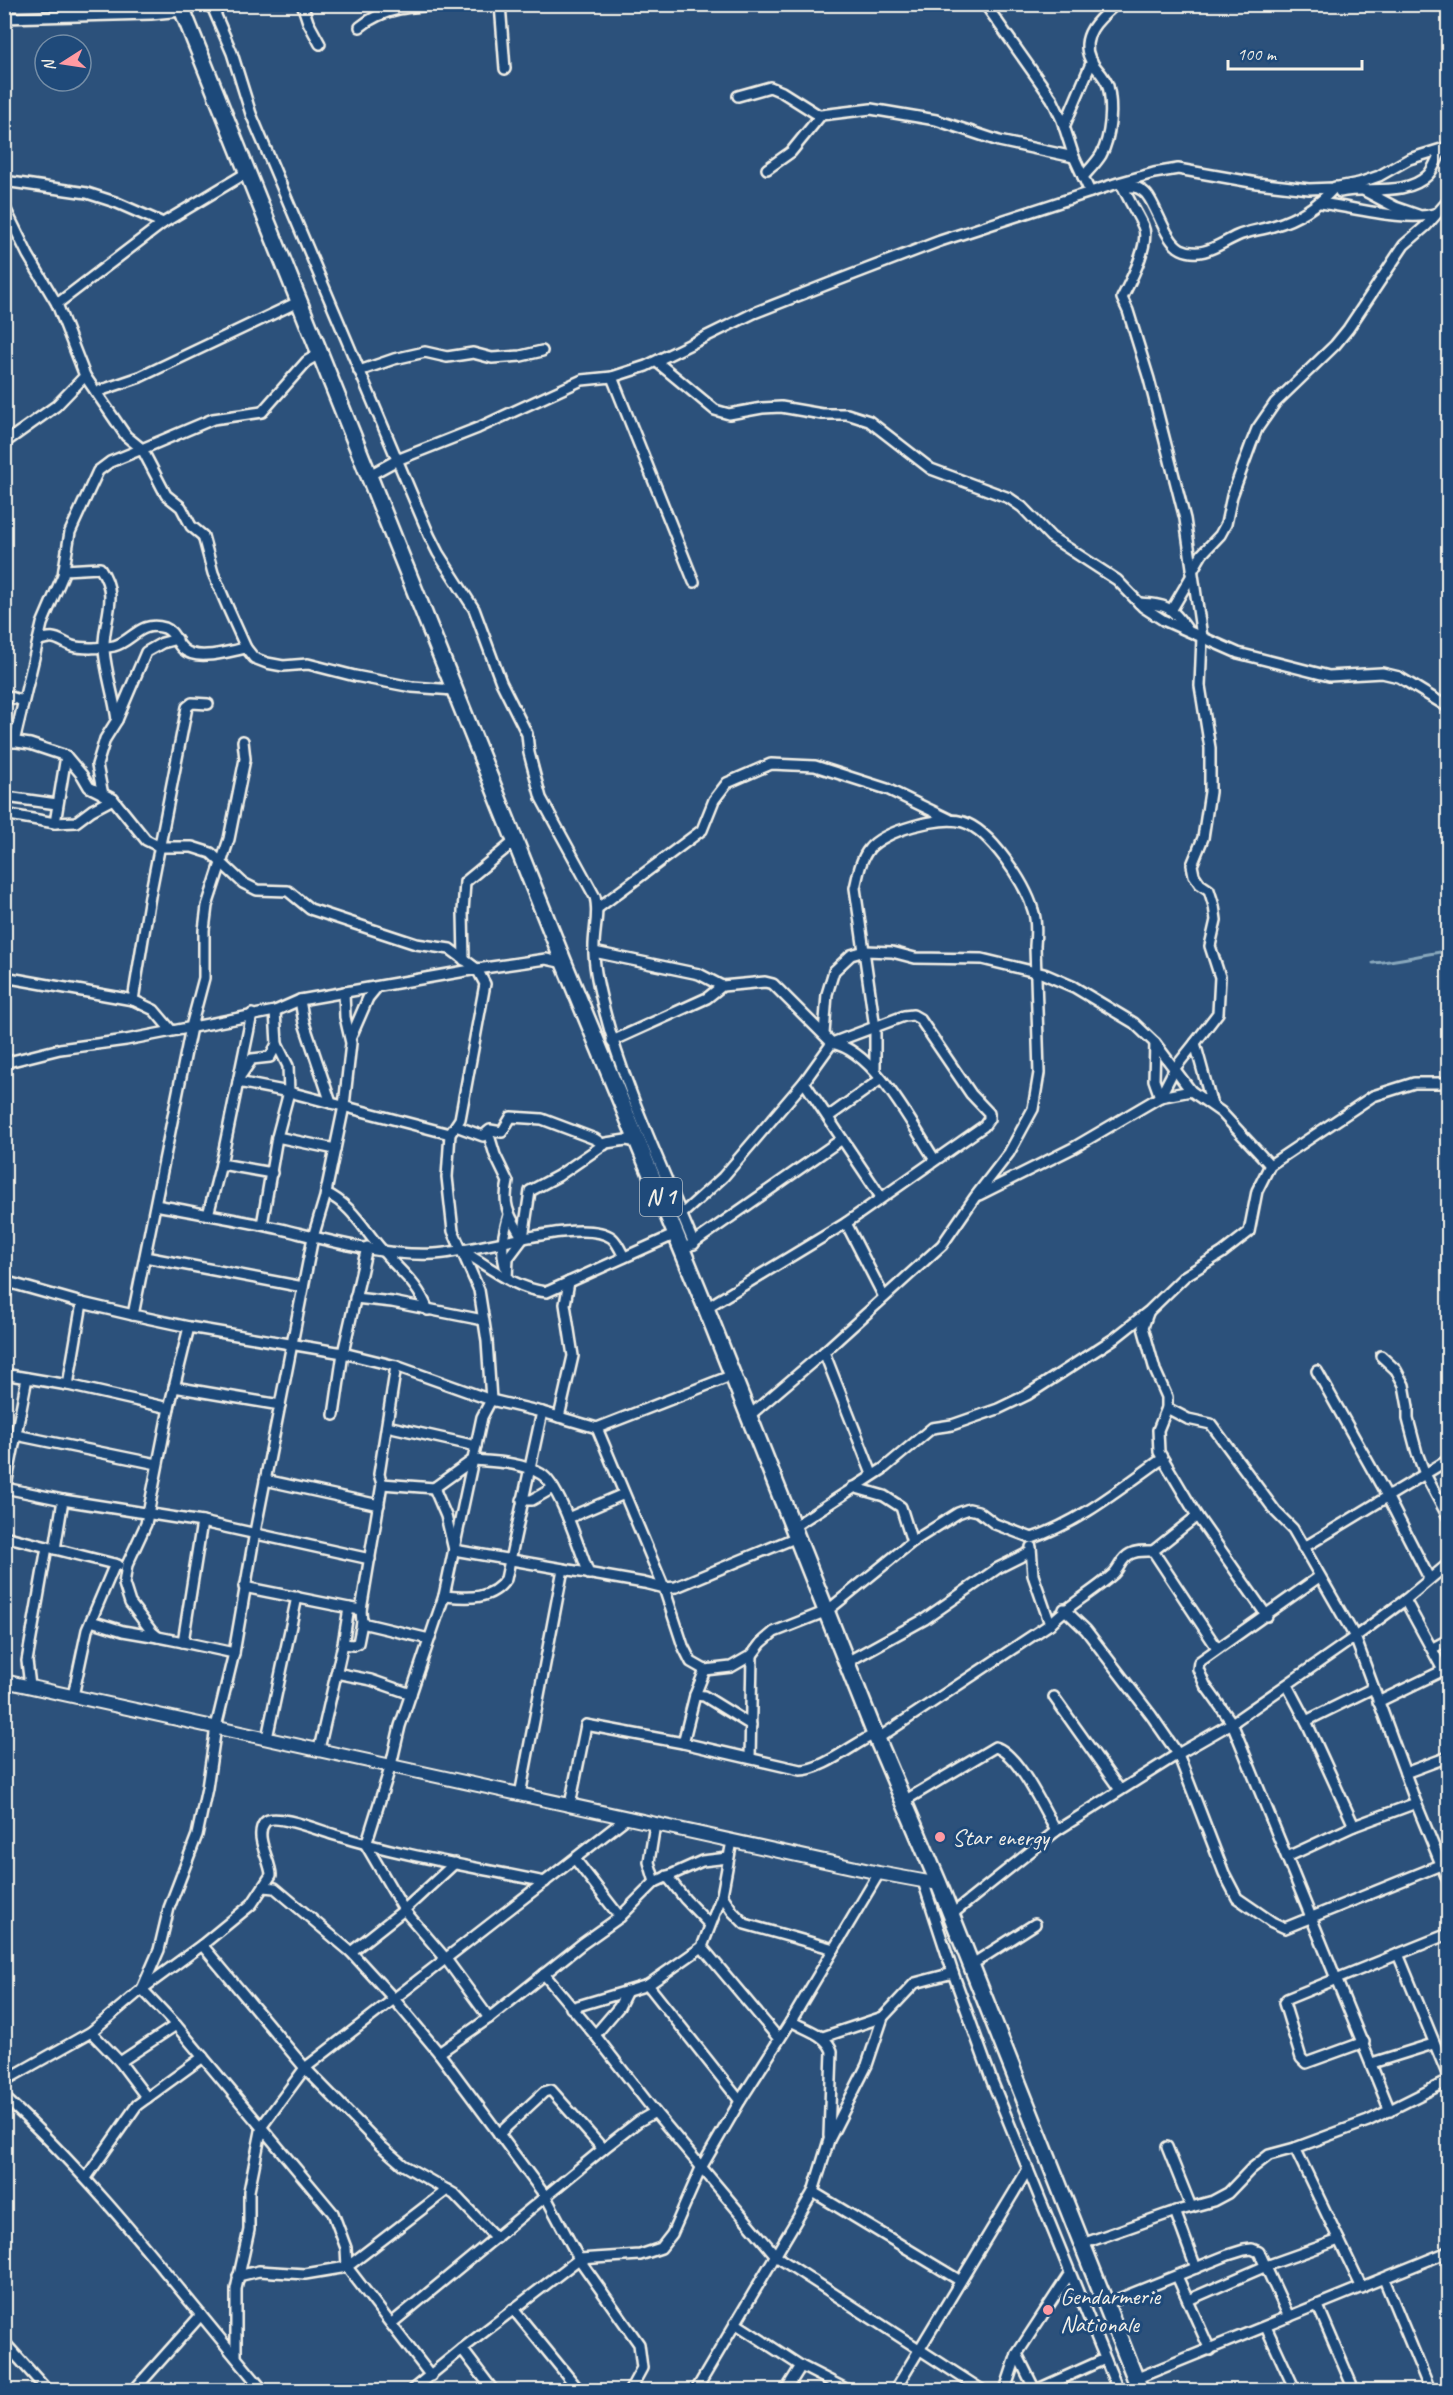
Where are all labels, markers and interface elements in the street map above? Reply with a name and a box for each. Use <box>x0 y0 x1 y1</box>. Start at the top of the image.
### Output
north arrow <box>33 33 93 93</box>
scale bar <box>1228 33 1362 71</box>
text: 100 m <box>1237 43 1278 65</box>
text: N <box>38 56 60 73</box>
road number: N 1 <box>640 1178 682 1216</box>
place label: Star energy <box>952 1822 1051 1852</box>
marker: Star energy <box>933 1830 947 1844</box>
place label: Gendarmerie Nationale <box>1060 2281 1162 2339</box>
marker: Gendarmerie Nationale <box>1041 2303 1055 2317</box>

